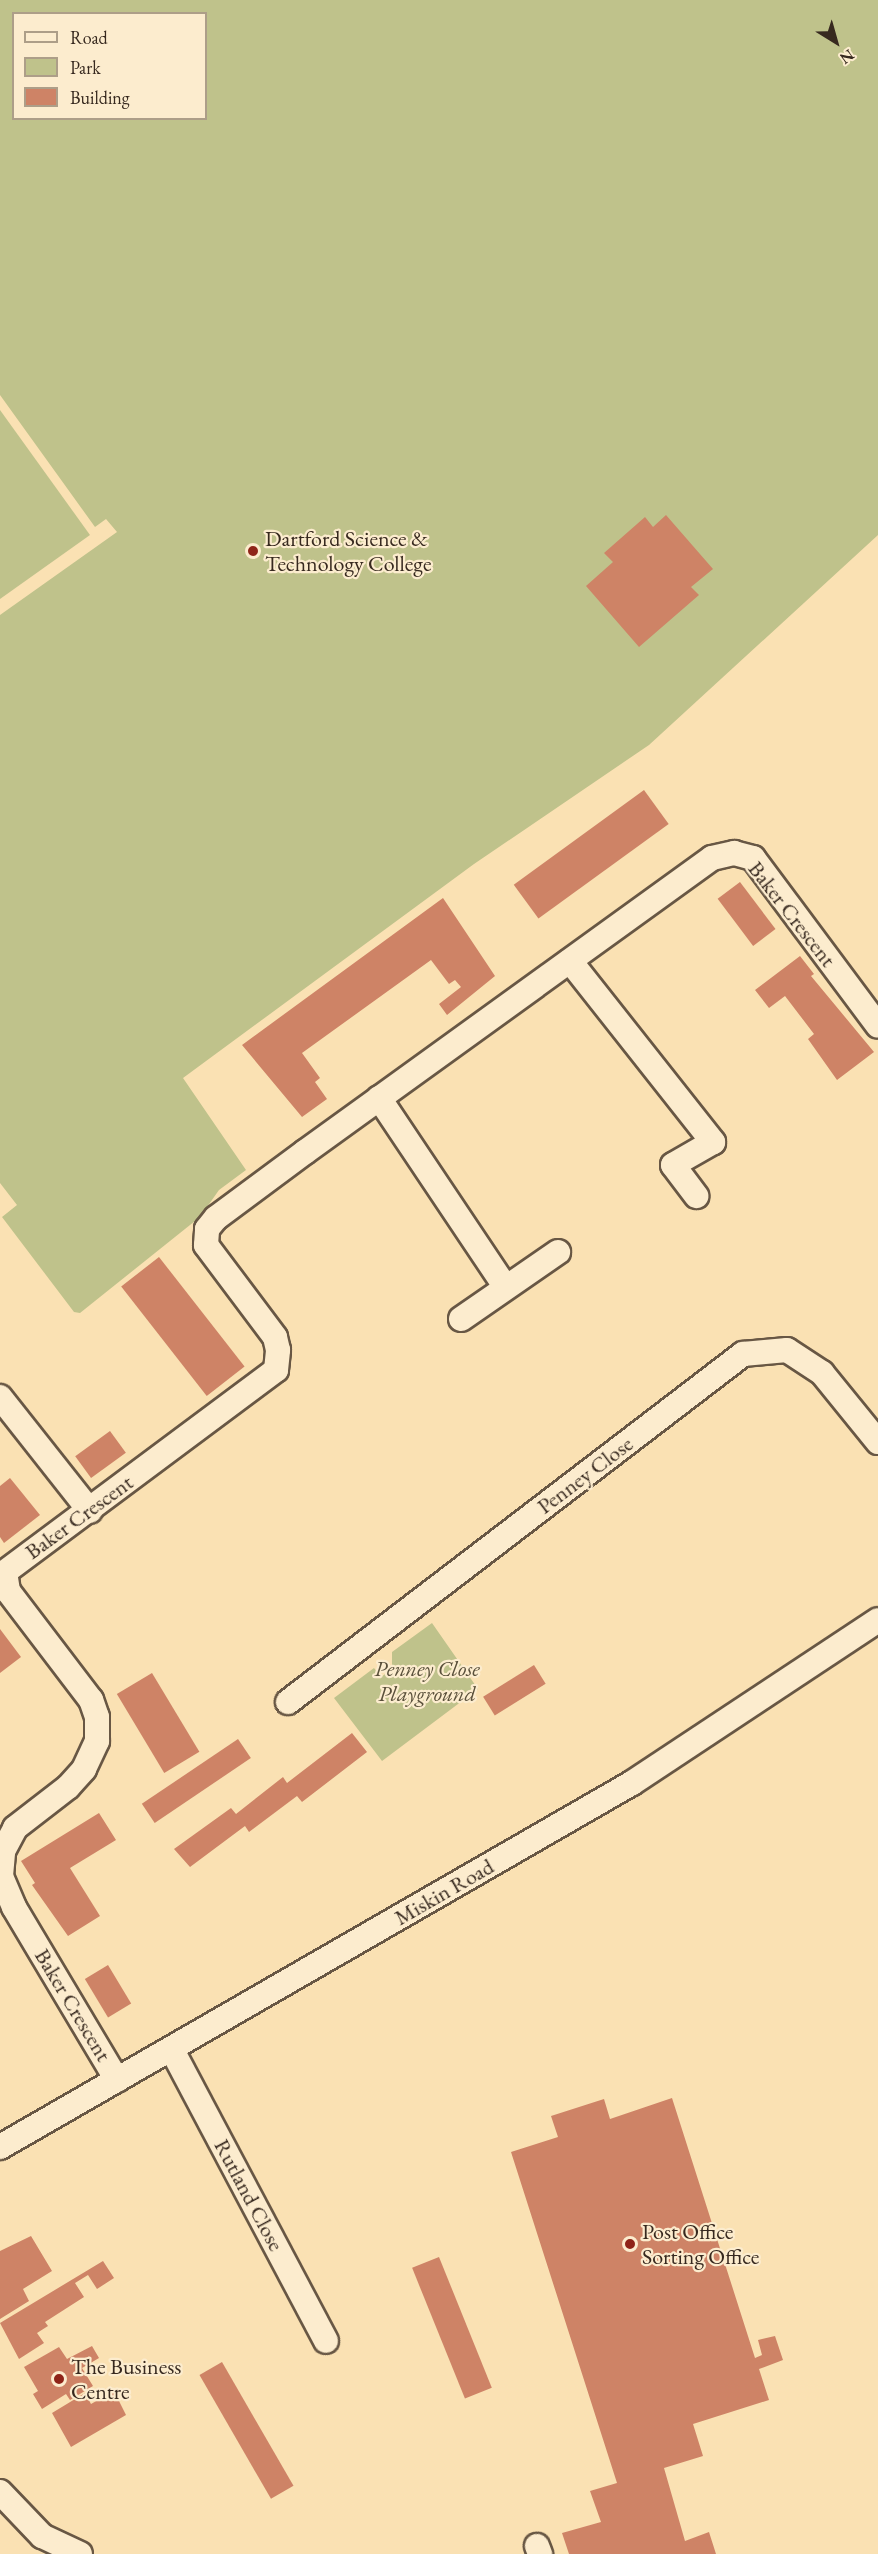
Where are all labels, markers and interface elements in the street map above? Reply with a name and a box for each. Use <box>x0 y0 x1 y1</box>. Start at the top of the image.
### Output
legend <box>12 12 207 120</box>
north arrow <box>806 12 866 72</box>
text: Road <box>70 26 108 49</box>
text: N <box>836 44 859 69</box>
text: Park <box>70 56 101 79</box>
text: Building <box>70 86 130 109</box>
place label: Dartford Science & Technology College <box>265 525 431 576</box>
marker: Dartford Science & Technology College <box>246 544 260 558</box>
street label: Baker Crescent <box>743 856 841 972</box>
street label: Penney Close <box>532 1430 638 1520</box>
street label: Baker Crescent <box>20 1469 138 1565</box>
park label: Penney Close Playground <box>374 1655 480 1706</box>
street label: Miskin Road <box>390 1853 498 1931</box>
street label: Baker Crescent <box>29 1944 117 2066</box>
street label: Rutland Close <box>209 2135 289 2255</box>
place label: Post Office Sorting Office <box>642 2218 759 2270</box>
marker: Post Office Sorting Office <box>623 2237 637 2251</box>
place label: The Business Centre <box>71 2353 181 2404</box>
marker: The Business Centre <box>52 2372 66 2386</box>

